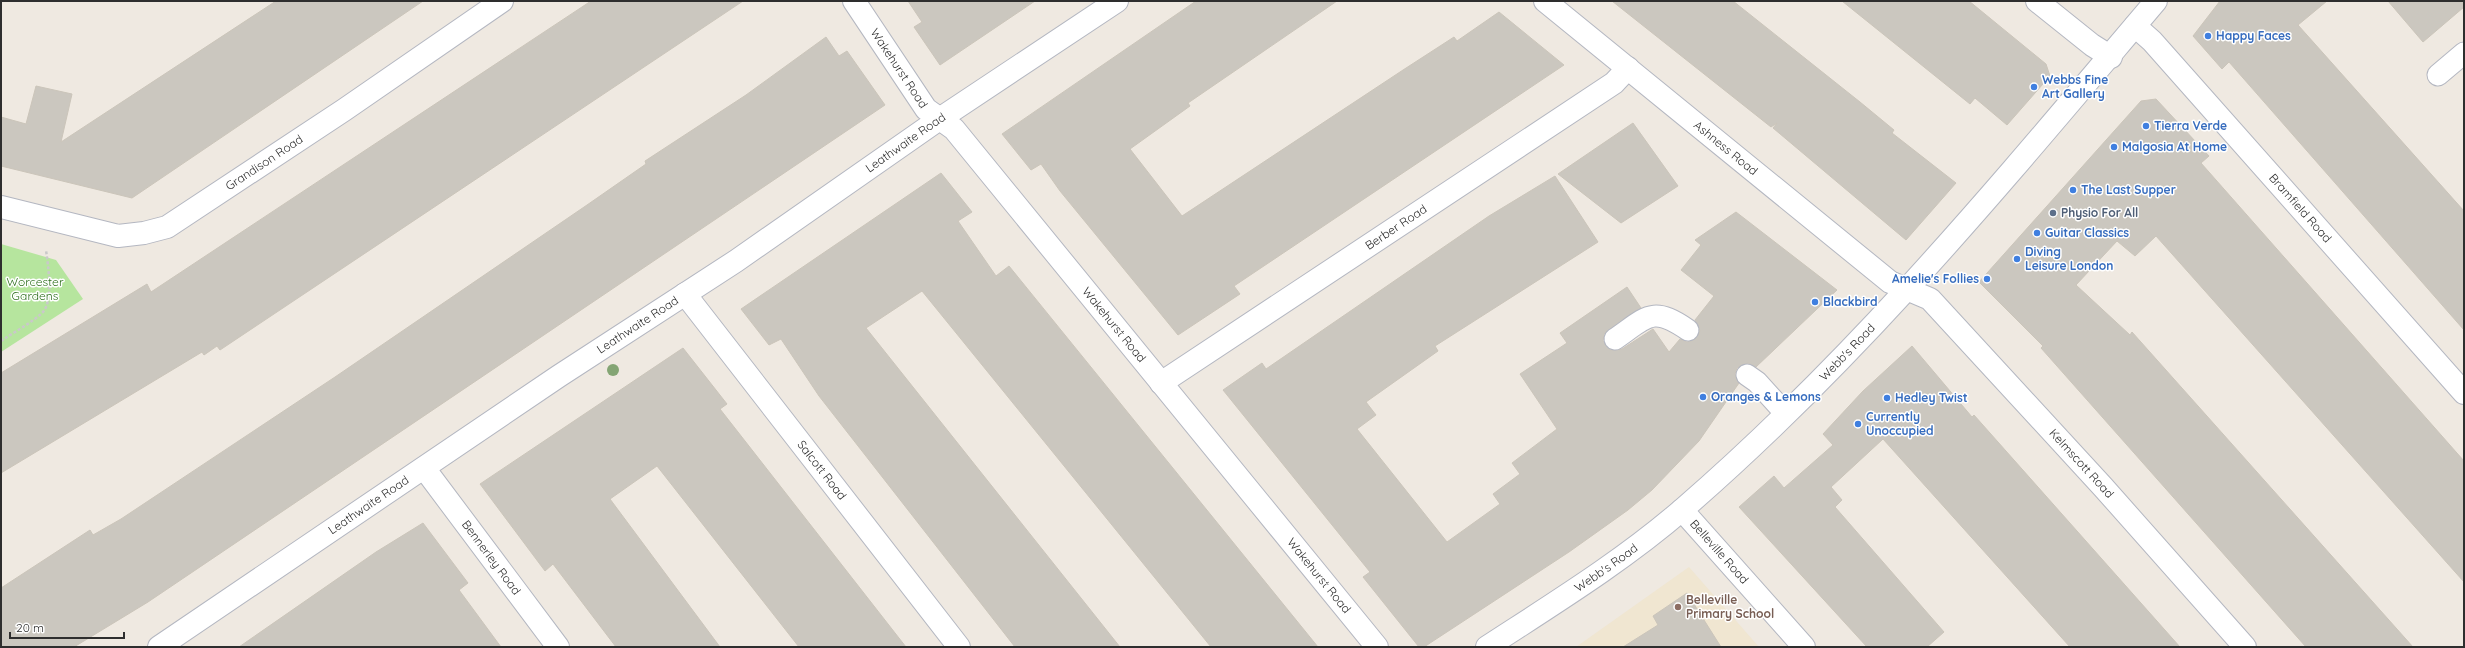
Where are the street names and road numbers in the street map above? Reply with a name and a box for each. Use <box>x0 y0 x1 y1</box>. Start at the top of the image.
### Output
street label: Wakehurst Road <box>867 25 931 111</box>
street label: Leathwaite Road <box>862 109 948 175</box>
street label: Ashness Road <box>1691 117 1761 178</box>
street label: Grandison Road <box>222 131 306 193</box>
street label: Bramfield Road <box>2266 170 2335 245</box>
street label: Berber Road <box>1362 201 1430 253</box>
street label: Wakehurst Road <box>1079 284 1149 365</box>
street label: Leathwaite Road <box>594 292 681 356</box>
street label: Webb's Road <box>1816 320 1878 384</box>
street label: Kelmscott Road <box>2046 425 2117 501</box>
street label: Salcott Road <box>794 437 850 503</box>
street label: Leathwaite Road <box>325 472 411 537</box>
street label: Belleville Road <box>1687 516 1752 587</box>
street label: Bennerley Road <box>459 517 524 598</box>
street label: Wakehurst Road <box>1284 535 1354 616</box>
street label: Webb's Road <box>1571 540 1640 595</box>

